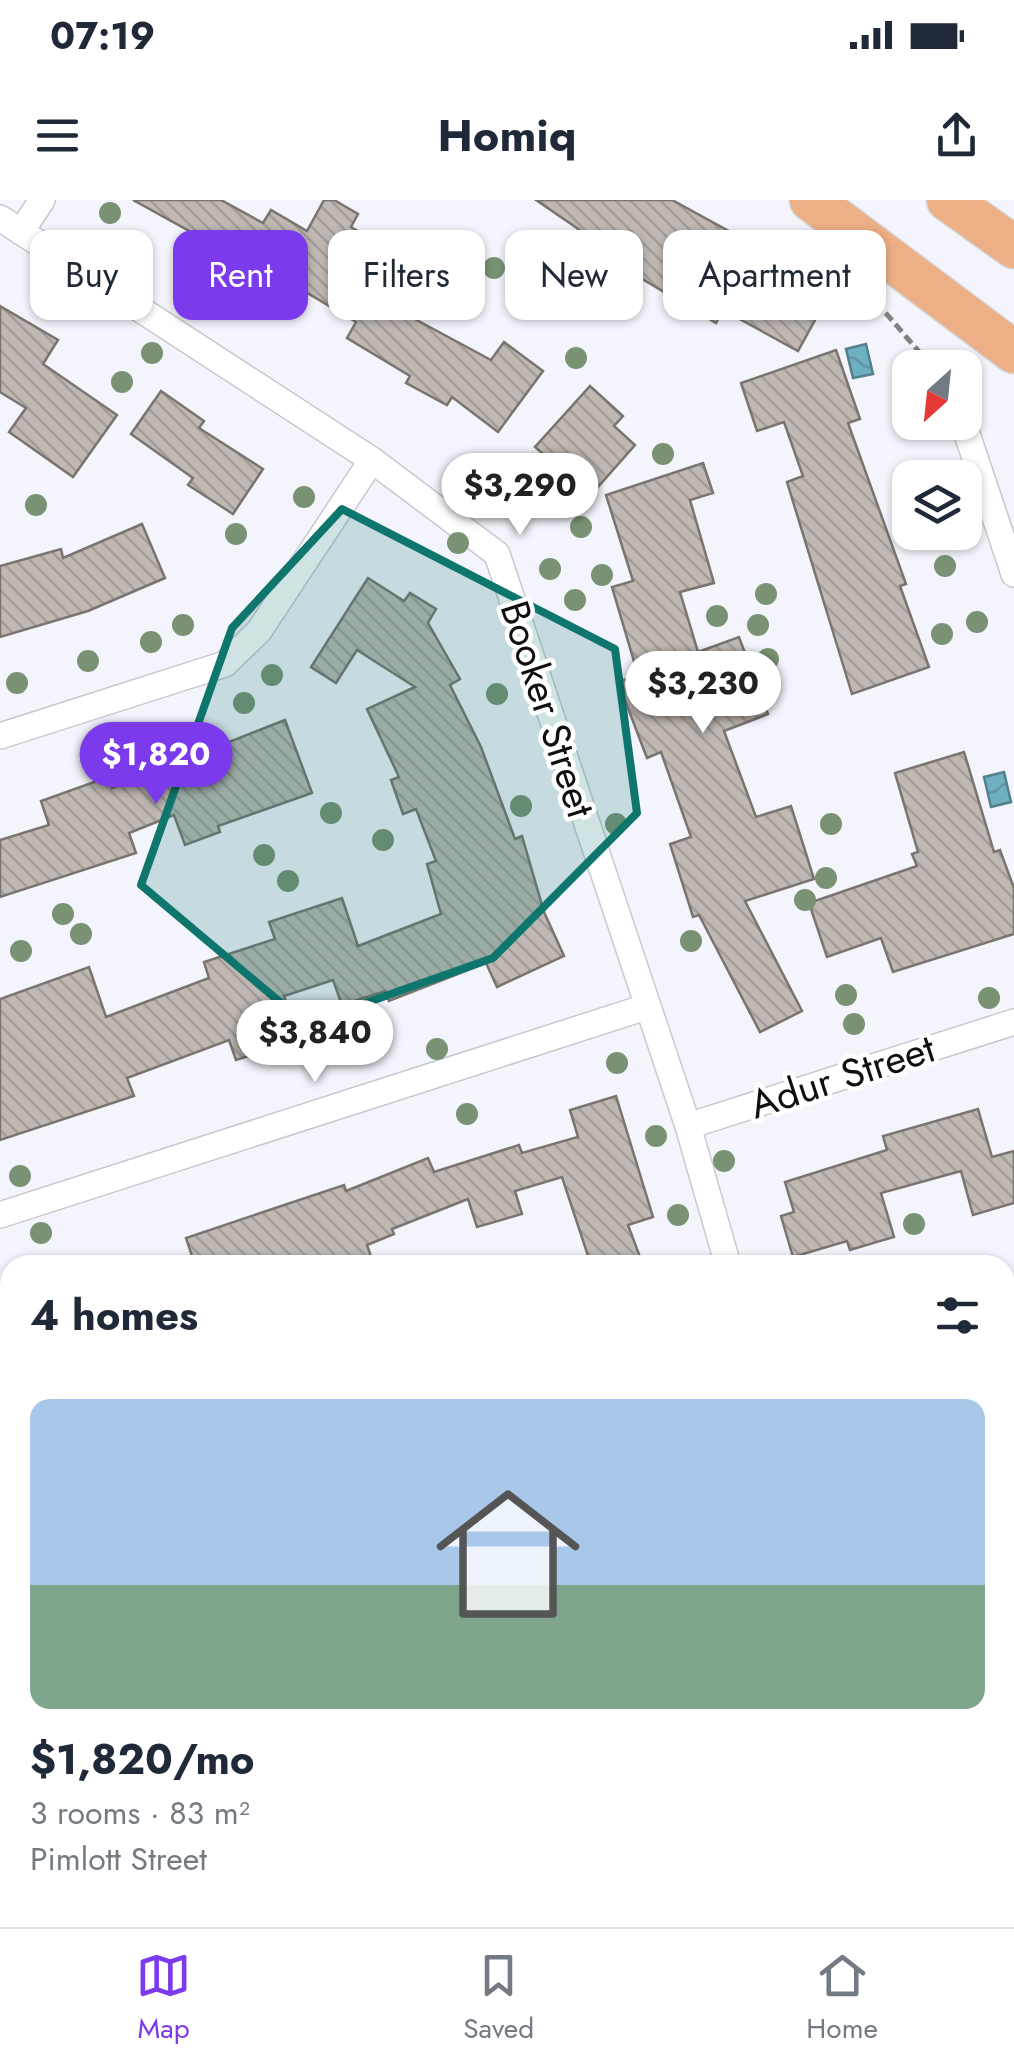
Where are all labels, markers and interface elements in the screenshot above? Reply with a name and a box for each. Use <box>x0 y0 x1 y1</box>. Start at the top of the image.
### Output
text: 07:19 <box>50 8 155 63</box>
text: Homiq <box>437 103 577 168</box>
icon: menu <box>30 108 85 163</box>
icon: share <box>929 108 984 163</box>
chip: Buy <box>30 230 153 320</box>
chip: Rent <box>173 230 308 320</box>
chip: Filters <box>328 230 485 320</box>
chip: New <box>505 230 643 320</box>
chip: Apartment <box>663 230 886 320</box>
north arrow <box>892 350 982 440</box>
map controls <box>892 350 982 550</box>
pin: $3,290 <box>439 453 601 538</box>
button: layers <box>892 460 982 550</box>
text: $3,290 <box>463 462 577 508</box>
street label: Booker Street <box>486 593 610 825</box>
pin: $3,230 <box>622 651 784 736</box>
text: $3,230 <box>647 660 759 706</box>
pin: $1,820 <box>75 722 237 807</box>
text: $1,820 <box>102 731 210 777</box>
pin: $3,840 <box>234 1000 396 1085</box>
text: $3,840 <box>258 1009 372 1055</box>
street label: Adur Street <box>742 1019 942 1133</box>
text: 4 homes <box>30 1285 198 1346</box>
icon: filters <box>930 1288 985 1343</box>
icon: home <box>418 1464 598 1644</box>
text: $1,820/mo <box>30 1729 255 1790</box>
text: 3 rooms · 83 m² <box>30 1790 250 1836</box>
text: Pimlott Street <box>30 1836 207 1882</box>
tab: Map <box>136 1948 191 2049</box>
tab: Saved <box>463 1948 534 2049</box>
tab: Home <box>806 1948 878 2049</box>

